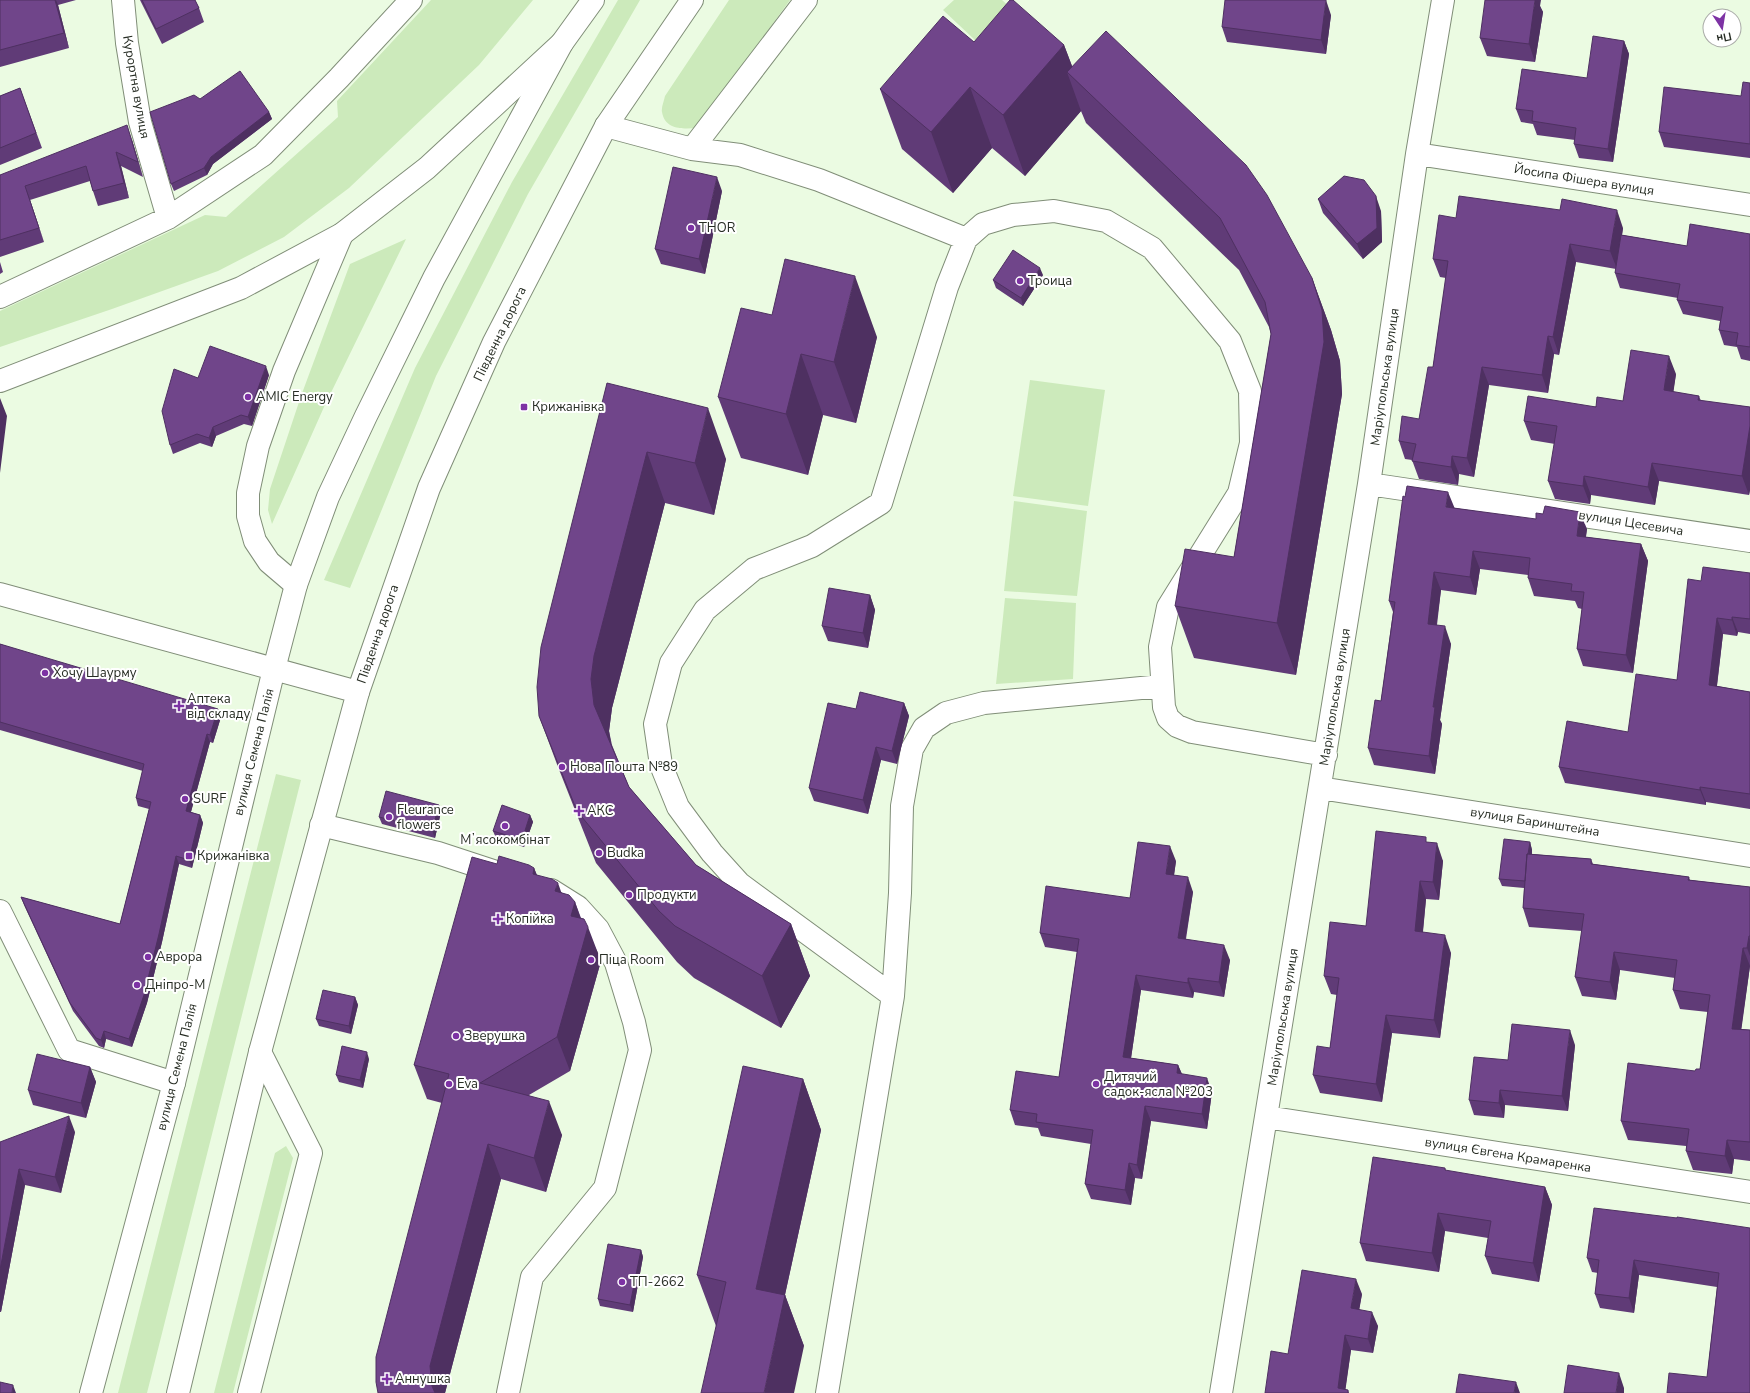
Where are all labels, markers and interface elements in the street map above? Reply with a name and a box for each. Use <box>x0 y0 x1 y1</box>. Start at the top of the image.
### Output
north arrow <box>1702 8 1742 48</box>
text: Пн <box>1715 28 1733 46</box>
street label: Курортна вулиця <box>118 34 154 140</box>
street label: Йосипа Фішера вулиця <box>1513 159 1656 200</box>
place label: THOR <box>699 219 736 237</box>
marker: THOR <box>686 223 696 233</box>
place label: Троица <box>1028 272 1072 290</box>
marker: Троица <box>1015 276 1025 286</box>
street label: Південна дорога <box>469 284 531 384</box>
street label: Маріупольська вулиця <box>1366 307 1404 447</box>
place label: AMIC Energy <box>256 388 333 406</box>
marker: AMIC Energy <box>243 392 253 402</box>
place label: Крижанівка <box>532 398 605 416</box>
marker: Крижанівка <box>519 402 529 412</box>
street label: вулиця Цесевича <box>1577 506 1685 540</box>
street label: Південна дорога <box>353 582 403 686</box>
street label: Маріупольська вулиця <box>1315 627 1355 767</box>
place label: Хочу Шаурму <box>53 664 137 682</box>
marker: Хочу Шаурму <box>40 668 50 678</box>
street label: вулиця Семена Палія <box>229 687 279 817</box>
place label: Аптека від складу <box>187 690 250 723</box>
marker: Аптека від складу <box>174 701 184 711</box>
place label: Нова Пошта №89 <box>570 758 678 776</box>
marker: Нова Пошта №89 <box>557 762 567 772</box>
place label: SURF <box>193 790 226 808</box>
marker: SURF <box>180 794 190 804</box>
place label: Fleurance flowers <box>397 801 454 834</box>
place label: АКС <box>587 802 614 820</box>
street label: вулиця Баринштейна <box>1469 803 1601 841</box>
marker: АКС <box>574 806 584 816</box>
marker: Fleurance flowers <box>384 812 394 822</box>
marker: Мʼясокомбінат <box>500 821 510 831</box>
place label: Мʼясокомбінат <box>460 831 550 849</box>
place label: Budka <box>607 844 644 862</box>
place label: Крижанiвка <box>197 847 269 865</box>
marker: Budka <box>594 848 604 858</box>
marker: Крижанiвка <box>184 851 194 861</box>
place label: Продукти <box>637 886 697 904</box>
marker: Продукти <box>624 890 634 900</box>
place label: Копійка <box>506 910 554 928</box>
marker: Копійка <box>493 914 503 924</box>
street label: Маріупольська вулиця <box>1263 947 1303 1087</box>
place label: Аврора <box>156 948 202 966</box>
place label: Піца Room <box>599 951 664 969</box>
marker: Аврора <box>143 952 153 962</box>
marker: Піца Room <box>586 955 596 965</box>
place label: Дніпро-М <box>145 976 205 994</box>
marker: Дніпро-М <box>132 980 142 990</box>
street label: вулиця Семена Палія <box>152 1002 202 1132</box>
place label: Зверушка <box>464 1027 525 1045</box>
marker: Зверушка <box>451 1031 461 1041</box>
place label: Дитячий садок-ясла №203 <box>1104 1068 1213 1101</box>
place label: Eva <box>457 1075 478 1093</box>
marker: Eva <box>444 1079 454 1089</box>
marker: Дитячий садок-ясла №203 <box>1091 1079 1101 1089</box>
street label: вулиця Євгена Крамаренка <box>1424 1133 1592 1177</box>
place label: ТП-2662 <box>630 1273 684 1291</box>
marker: ТП-2662 <box>617 1277 627 1287</box>
place label: Аннушка <box>395 1370 451 1388</box>
marker: Аннушка <box>382 1374 392 1384</box>

